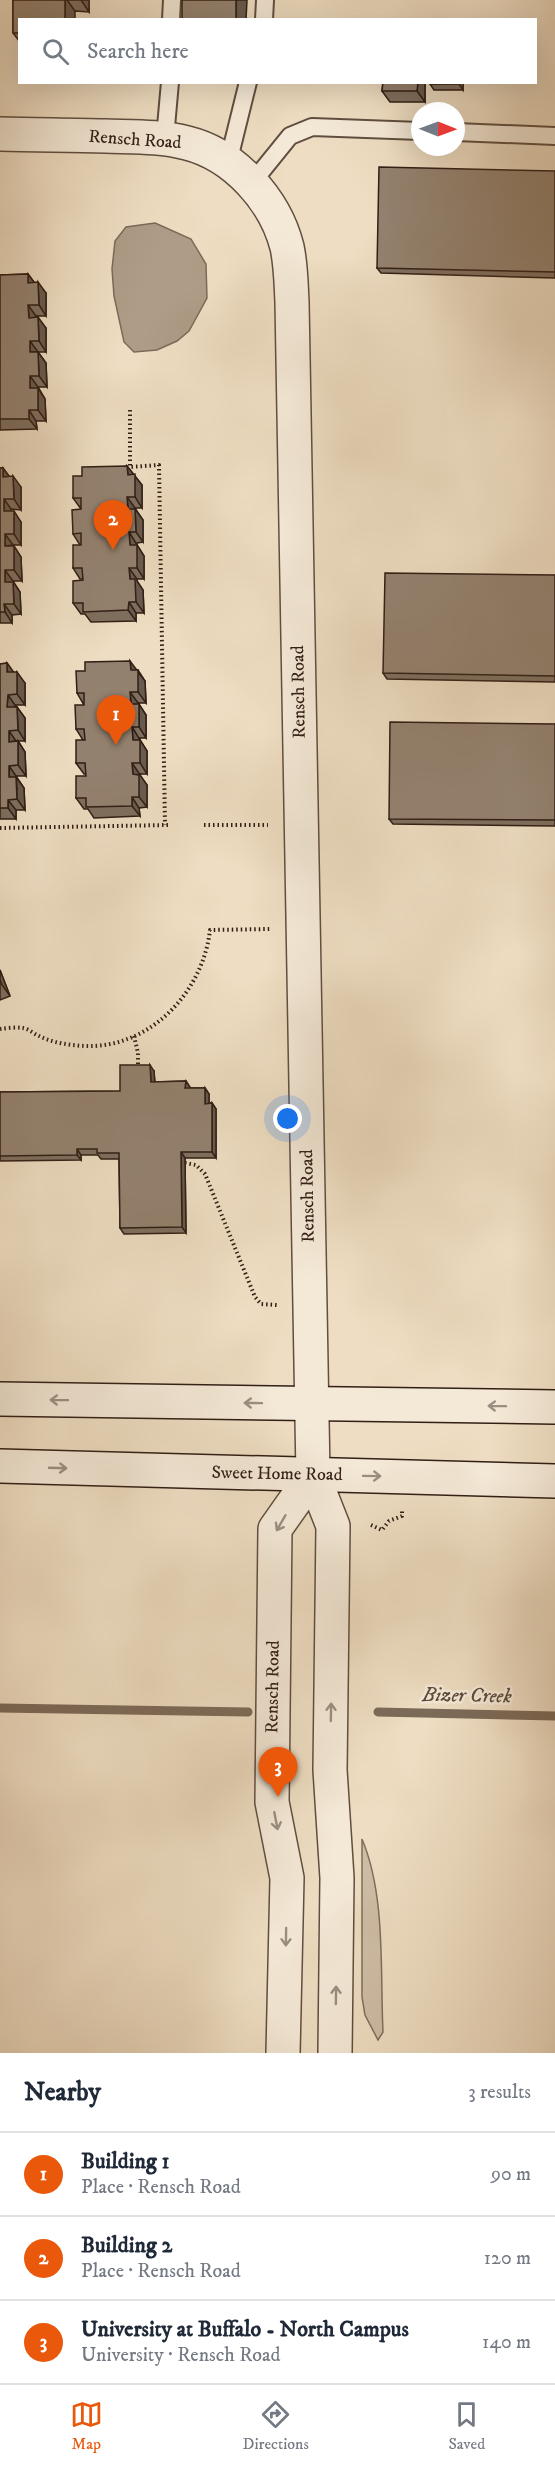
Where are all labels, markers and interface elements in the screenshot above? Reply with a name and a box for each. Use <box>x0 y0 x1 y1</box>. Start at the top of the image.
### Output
search box <box>18 18 537 84</box>
icon: search <box>39 35 72 68</box>
text: Search here <box>87 38 189 65</box>
north arrow <box>411 102 465 156</box>
street label: Rensch Road <box>88 126 182 154</box>
pin: 2 <box>94 500 132 550</box>
street label: Rensch Road <box>287 645 311 739</box>
pin: 1 <box>96 696 136 745</box>
your location <box>273 1104 302 1133</box>
street label: Rensch Road <box>296 1149 320 1243</box>
one-way arrow <box>49 1394 69 1406</box>
one-way arrow <box>244 1397 264 1409</box>
one-way arrow <box>487 1400 507 1412</box>
one-way arrow <box>48 1462 68 1473</box>
street label: Sweet Home Road <box>211 1462 343 1486</box>
one-way arrow <box>361 1471 381 1482</box>
one-way arrow <box>274 1514 286 1531</box>
street label: Rensch Road <box>261 1640 285 1734</box>
water label: Bizer Creek <box>421 1683 512 1709</box>
one-way arrow <box>325 1702 336 1722</box>
pin: 3 <box>258 1748 298 1797</box>
one-way arrow <box>270 1811 282 1830</box>
one-way arrow <box>280 1926 292 1946</box>
one-way arrow <box>330 1985 342 2005</box>
text: Nearby <box>24 2076 101 2109</box>
text: 3 results <box>468 2080 531 2105</box>
text: Building 1 <box>81 2148 169 2175</box>
text: 1 <box>40 2162 47 2187</box>
text: 90 m <box>491 2162 531 2187</box>
text: Place · Rensch Road <box>81 2175 241 2200</box>
text: Building 2 <box>81 2232 172 2259</box>
text: 2 <box>39 2246 48 2271</box>
text: 120 m <box>484 2246 531 2271</box>
text: Place · Rensch Road <box>81 2259 241 2284</box>
text: University at Buffalo - North Campus <box>81 2316 409 2343</box>
text: 3 <box>40 2330 47 2355</box>
text: 140 m <box>482 2330 531 2355</box>
text: University · Rensch Road <box>81 2343 281 2368</box>
tab: Map <box>70 2398 103 2454</box>
tab: Directions <box>242 2398 309 2454</box>
tab: Saved <box>448 2398 485 2454</box>

